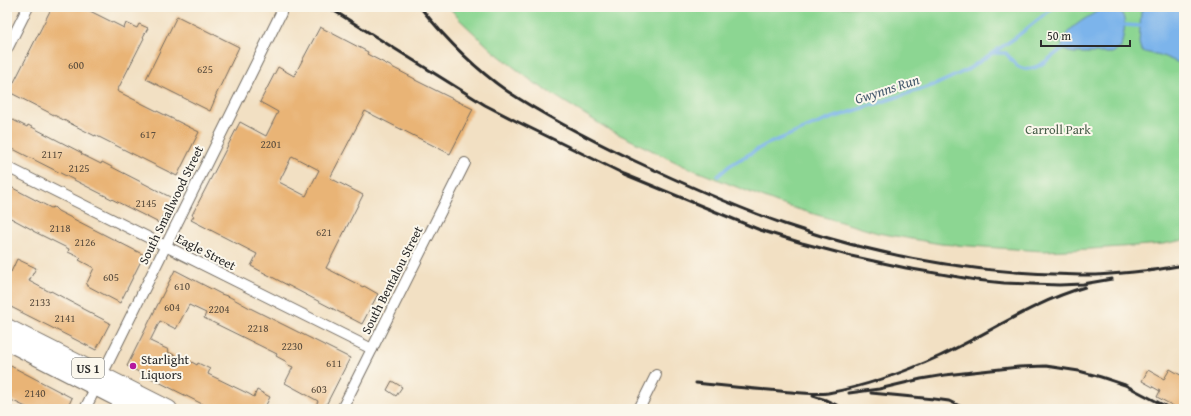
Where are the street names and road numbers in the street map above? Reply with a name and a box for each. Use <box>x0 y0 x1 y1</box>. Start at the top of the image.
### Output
street label: South Smallwood Street <box>134 142 208 268</box>
street label: South Bentalou Street <box>356 222 428 337</box>
street label: Eagle Street <box>173 229 239 275</box>
road number: US 1 <box>72 358 104 378</box>

